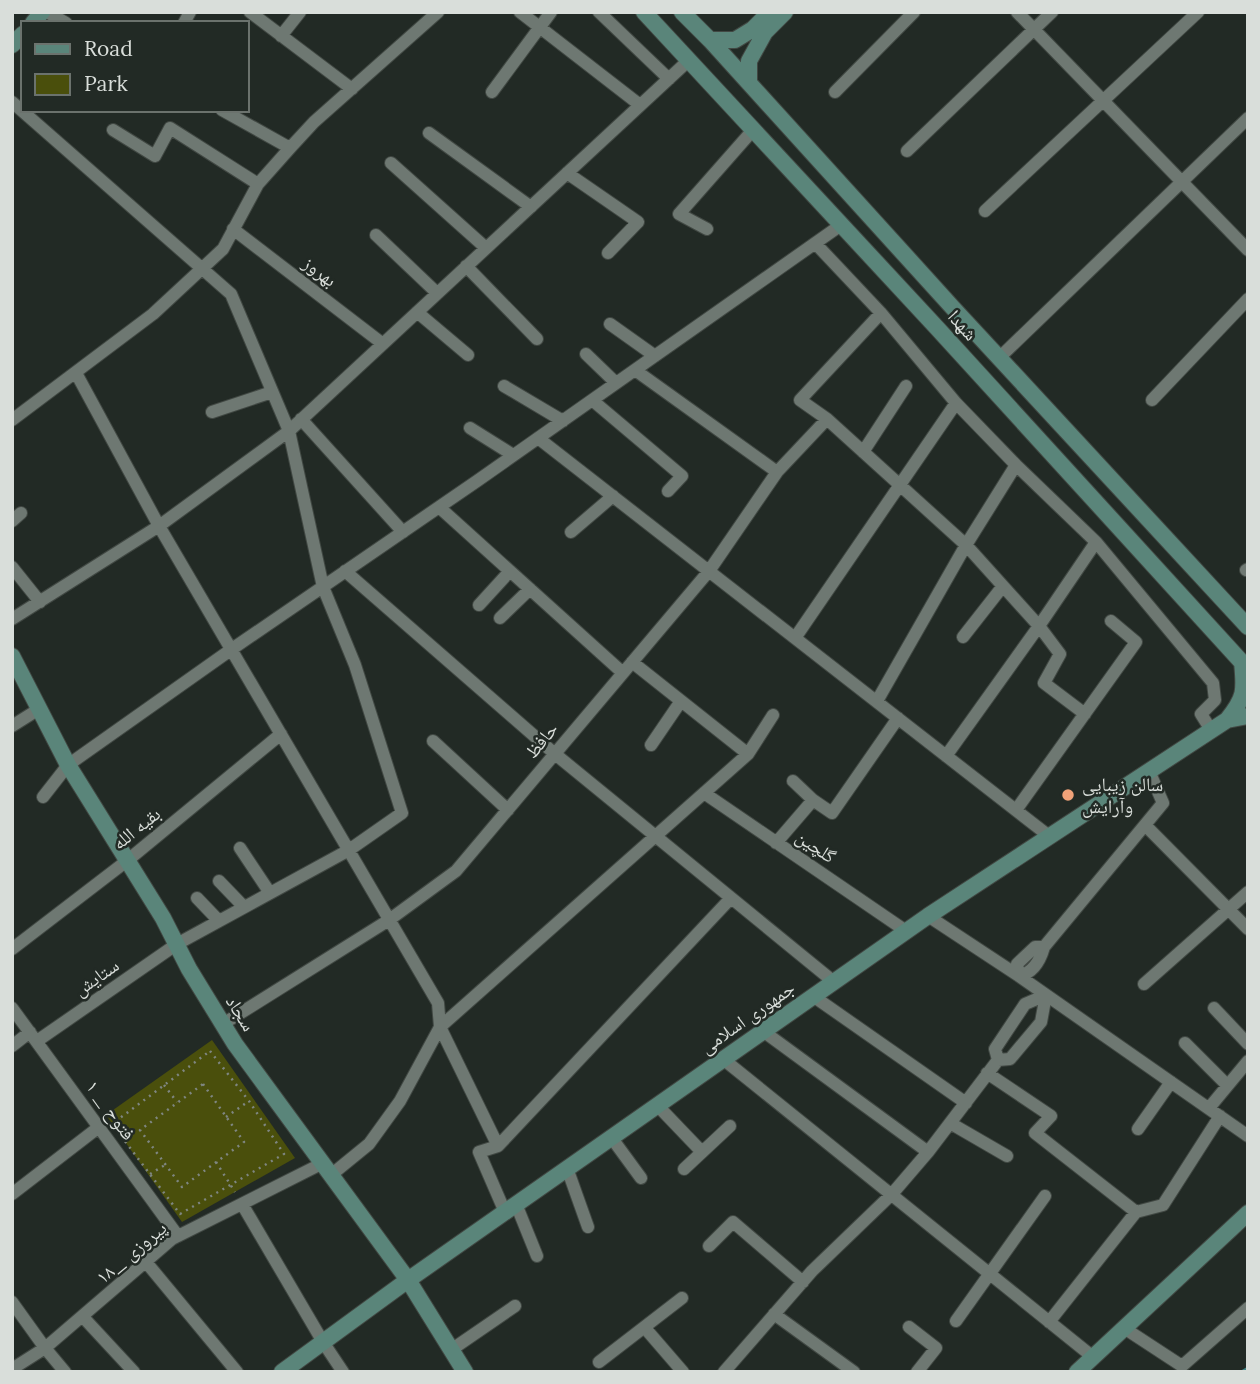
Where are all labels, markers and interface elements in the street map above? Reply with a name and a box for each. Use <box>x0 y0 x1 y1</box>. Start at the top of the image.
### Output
legend <box>21 21 248 112</box>
text: Road <box>84 35 133 62</box>
text: Park <box>84 70 128 97</box>
street label: بهروز <box>297 250 342 292</box>
street label: شهدا <box>943 305 983 345</box>
street label: حافظ <box>519 717 563 763</box>
place label: سالن زیبایی وآرایش <box>1082 772 1163 818</box>
marker: سالن زیبایی وآرایش <box>1060 787 1076 803</box>
street label: بقیه الله <box>107 801 165 855</box>
street label: گلچین <box>791 824 841 868</box>
street label: ستایش <box>69 953 123 1001</box>
street label: جمهوری اسلامی <box>695 975 799 1059</box>
street label: سجاد <box>221 991 261 1035</box>
street label: فتوح _ ۱ <box>81 1075 141 1145</box>
street label: پیروزی _۱۸ <box>91 1216 171 1289</box>

